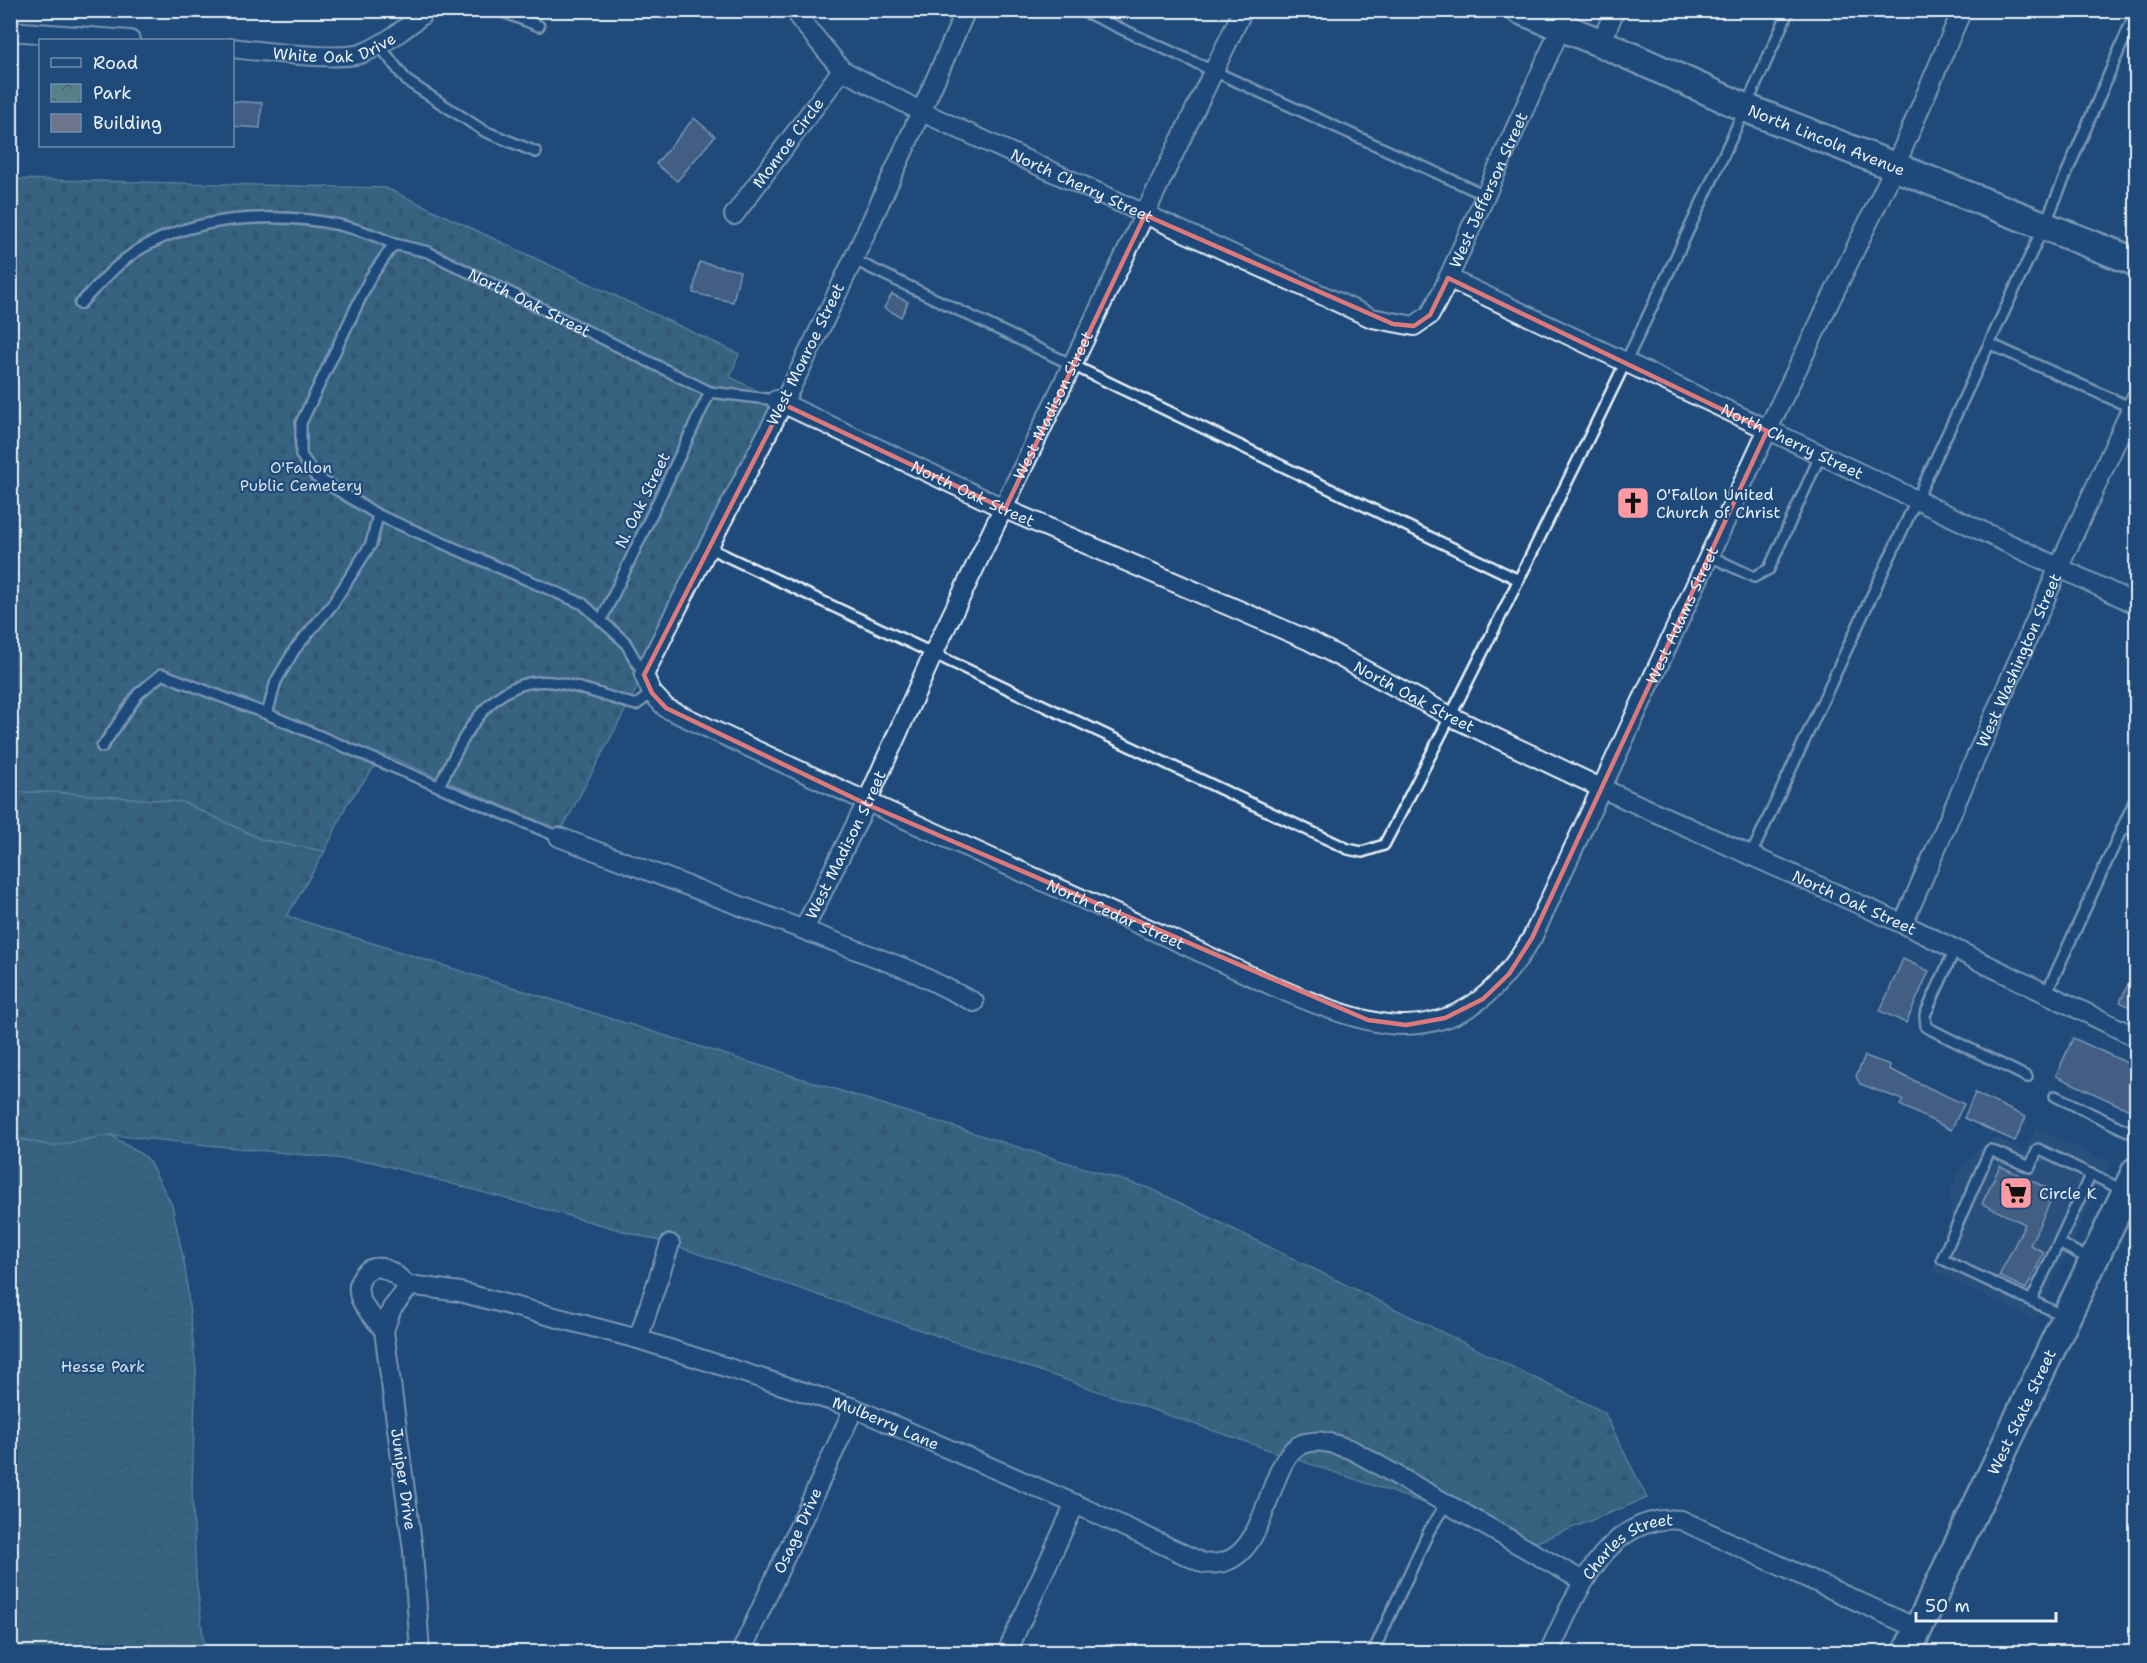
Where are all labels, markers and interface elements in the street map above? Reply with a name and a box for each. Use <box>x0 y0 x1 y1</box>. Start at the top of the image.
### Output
street label: White Oak Drive <box>272 28 400 68</box>
legend <box>39 39 234 147</box>
text: Road <box>93 51 138 75</box>
text: Park <box>93 81 132 105</box>
street label: Monroe Circle <box>748 94 829 193</box>
street label: North Lincoln Avenue <box>1745 100 1908 181</box>
street label: West Jefferson Street <box>1444 109 1533 271</box>
text: Building <box>93 111 162 135</box>
street label: North Cherry Street <box>1007 144 1157 228</box>
street label: North Oak Street <box>465 264 594 342</box>
street label: West Monroe Street <box>762 279 849 429</box>
street label: West Madison Street <box>1008 327 1098 483</box>
street label: North Cherry Street <box>1718 399 1867 484</box>
street label: N. Oak Street <box>610 449 675 552</box>
street label: North Oak Street <box>908 456 1038 532</box>
park label: O'Fallon Public Cemetery <box>240 457 362 496</box>
place label: O'Fallon United Church of Christ <box>1656 484 1780 523</box>
church icon: O'Fallon United Church of Christ <box>1615 485 1651 521</box>
street label: West Adams Street <box>1641 543 1723 688</box>
street label: West Washington Street <box>1972 570 2066 751</box>
street label: North Oak Street <box>1350 656 1478 737</box>
street label: West Madison Street <box>801 767 891 923</box>
street label: North Oak Street <box>1789 865 1920 940</box>
street label: North Cedar Street <box>1043 874 1188 954</box>
supermarket icon: Circle K <box>1998 1175 2034 1211</box>
place label: Circle K <box>2039 1183 2098 1204</box>
street label: West State Street <box>1983 1346 2061 1478</box>
park label: Hesse Park <box>61 1356 145 1377</box>
street label: Mulberry Lane <box>830 1392 942 1455</box>
street label: Juniper Drive <box>386 1427 421 1531</box>
street label: Osage Drive <box>769 1484 827 1577</box>
street label: Charles Street <box>1578 1509 1673 1584</box>
scale bar <box>1916 1585 2056 1623</box>
text: 50 m <box>1925 1594 1970 1618</box>

